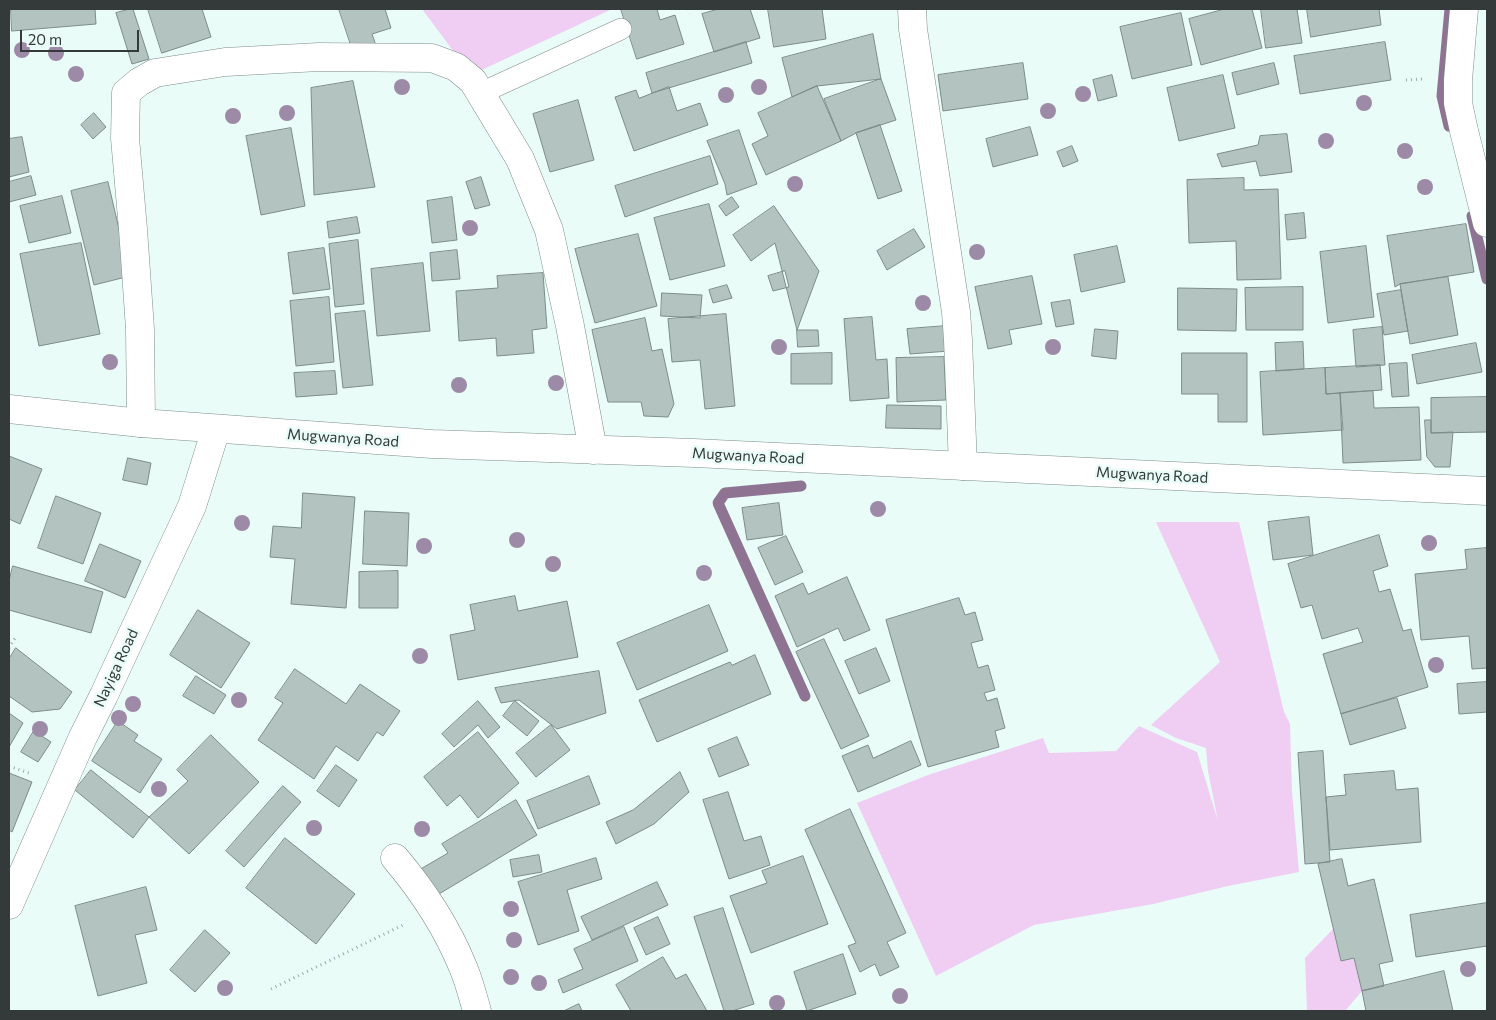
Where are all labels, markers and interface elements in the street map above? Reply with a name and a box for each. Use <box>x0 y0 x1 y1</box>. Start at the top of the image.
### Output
scale bar <box>22 20 141 52</box>
text: 20 m <box>28 30 62 48</box>
street label: Mugwanya Road <box>286 425 400 451</box>
street label: Mugwanya Road <box>691 444 805 468</box>
street label: Mugwanya Road <box>1095 463 1209 487</box>
street label: Nayiga Road <box>90 626 142 710</box>

